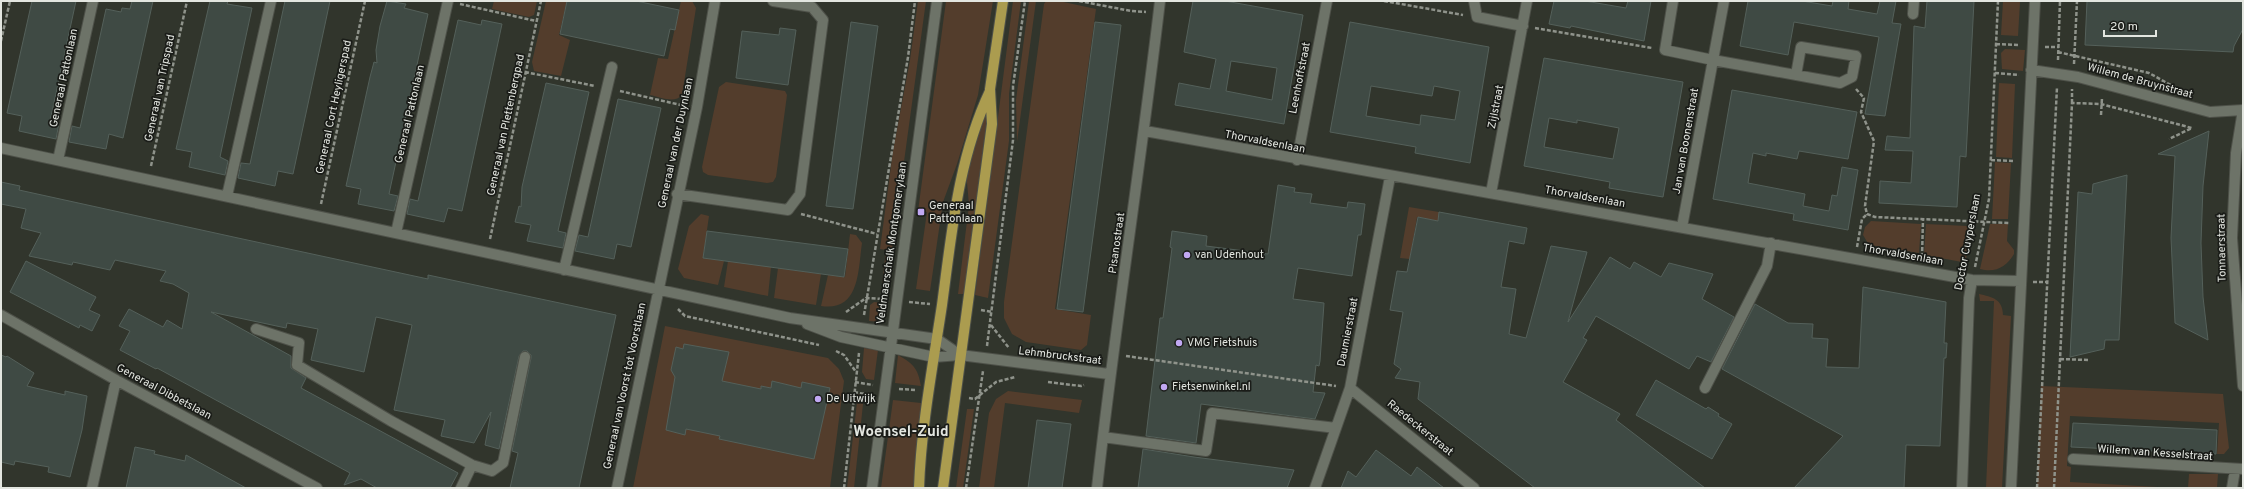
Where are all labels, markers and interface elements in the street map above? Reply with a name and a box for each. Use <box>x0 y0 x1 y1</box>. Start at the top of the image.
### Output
scale bar <box>2104 12 2156 38</box>
text: 20 m <box>2110 19 2138 35</box>
street label: Generaal Pattonlaan <box>47 27 81 129</box>
street label: Generaal van Tripspad <box>142 33 178 143</box>
street label: Generaal Cort Heyligerspad <box>313 39 355 175</box>
street label: Leenhoffstraat <box>1286 41 1314 115</box>
street label: Generaal van Plettenbergpad <box>484 53 528 197</box>
street label: Willem de Bruynstraat <box>2086 60 2194 102</box>
street label: Generaal Pattonlaan <box>392 63 428 165</box>
street label: Generaal van der Duynlaan <box>655 76 697 210</box>
street label: Zijlstraat <box>1485 84 1507 130</box>
street label: Jan van Boonenstraat <box>1670 87 1702 195</box>
street label: Thorvaldsenlaan <box>1224 127 1306 157</box>
street label: Veldmaarschalk Montgomerylaan <box>874 161 910 325</box>
street label: Thorvaldsenlaan <box>1544 183 1626 211</box>
street label: Doctor Cuyperslaan <box>1952 193 1984 291</box>
place label: Generaal Pattonlaan <box>929 199 983 226</box>
marker: Generaal Pattonlaan <box>916 207 926 217</box>
street label: Pisanostraat <box>1106 212 1128 274</box>
street label: Tonnaerstraat <box>2214 214 2230 282</box>
street label: Thorvaldsenlaan <box>1862 241 1944 269</box>
place label: van Udenhout <box>1195 248 1264 262</box>
marker: van Udenhout <box>1182 250 1192 260</box>
street label: Daumierstraat <box>1334 296 1362 368</box>
street label: Generaal van Voorst tot Voorstlaan <box>600 301 650 471</box>
place label: VMG Fietshuis <box>1187 336 1257 350</box>
marker: VMG Fietshuis <box>1174 338 1184 348</box>
street label: Lehmbruckstraat <box>1018 344 1102 368</box>
street label: Generaal Dibbetslaan <box>114 361 214 423</box>
place label: Fietsenwinkel.nl <box>1172 380 1251 394</box>
marker: Fietsenwinkel.nl <box>1159 382 1169 392</box>
place label: De Uitwijk <box>826 392 876 406</box>
marker: De Uitwijk <box>813 394 823 404</box>
street label: Raedeckerstraat <box>1384 397 1456 459</box>
district label: Woensel-Zuid <box>853 423 949 442</box>
street label: Willem van Kesselstraat <box>2097 442 2213 464</box>

